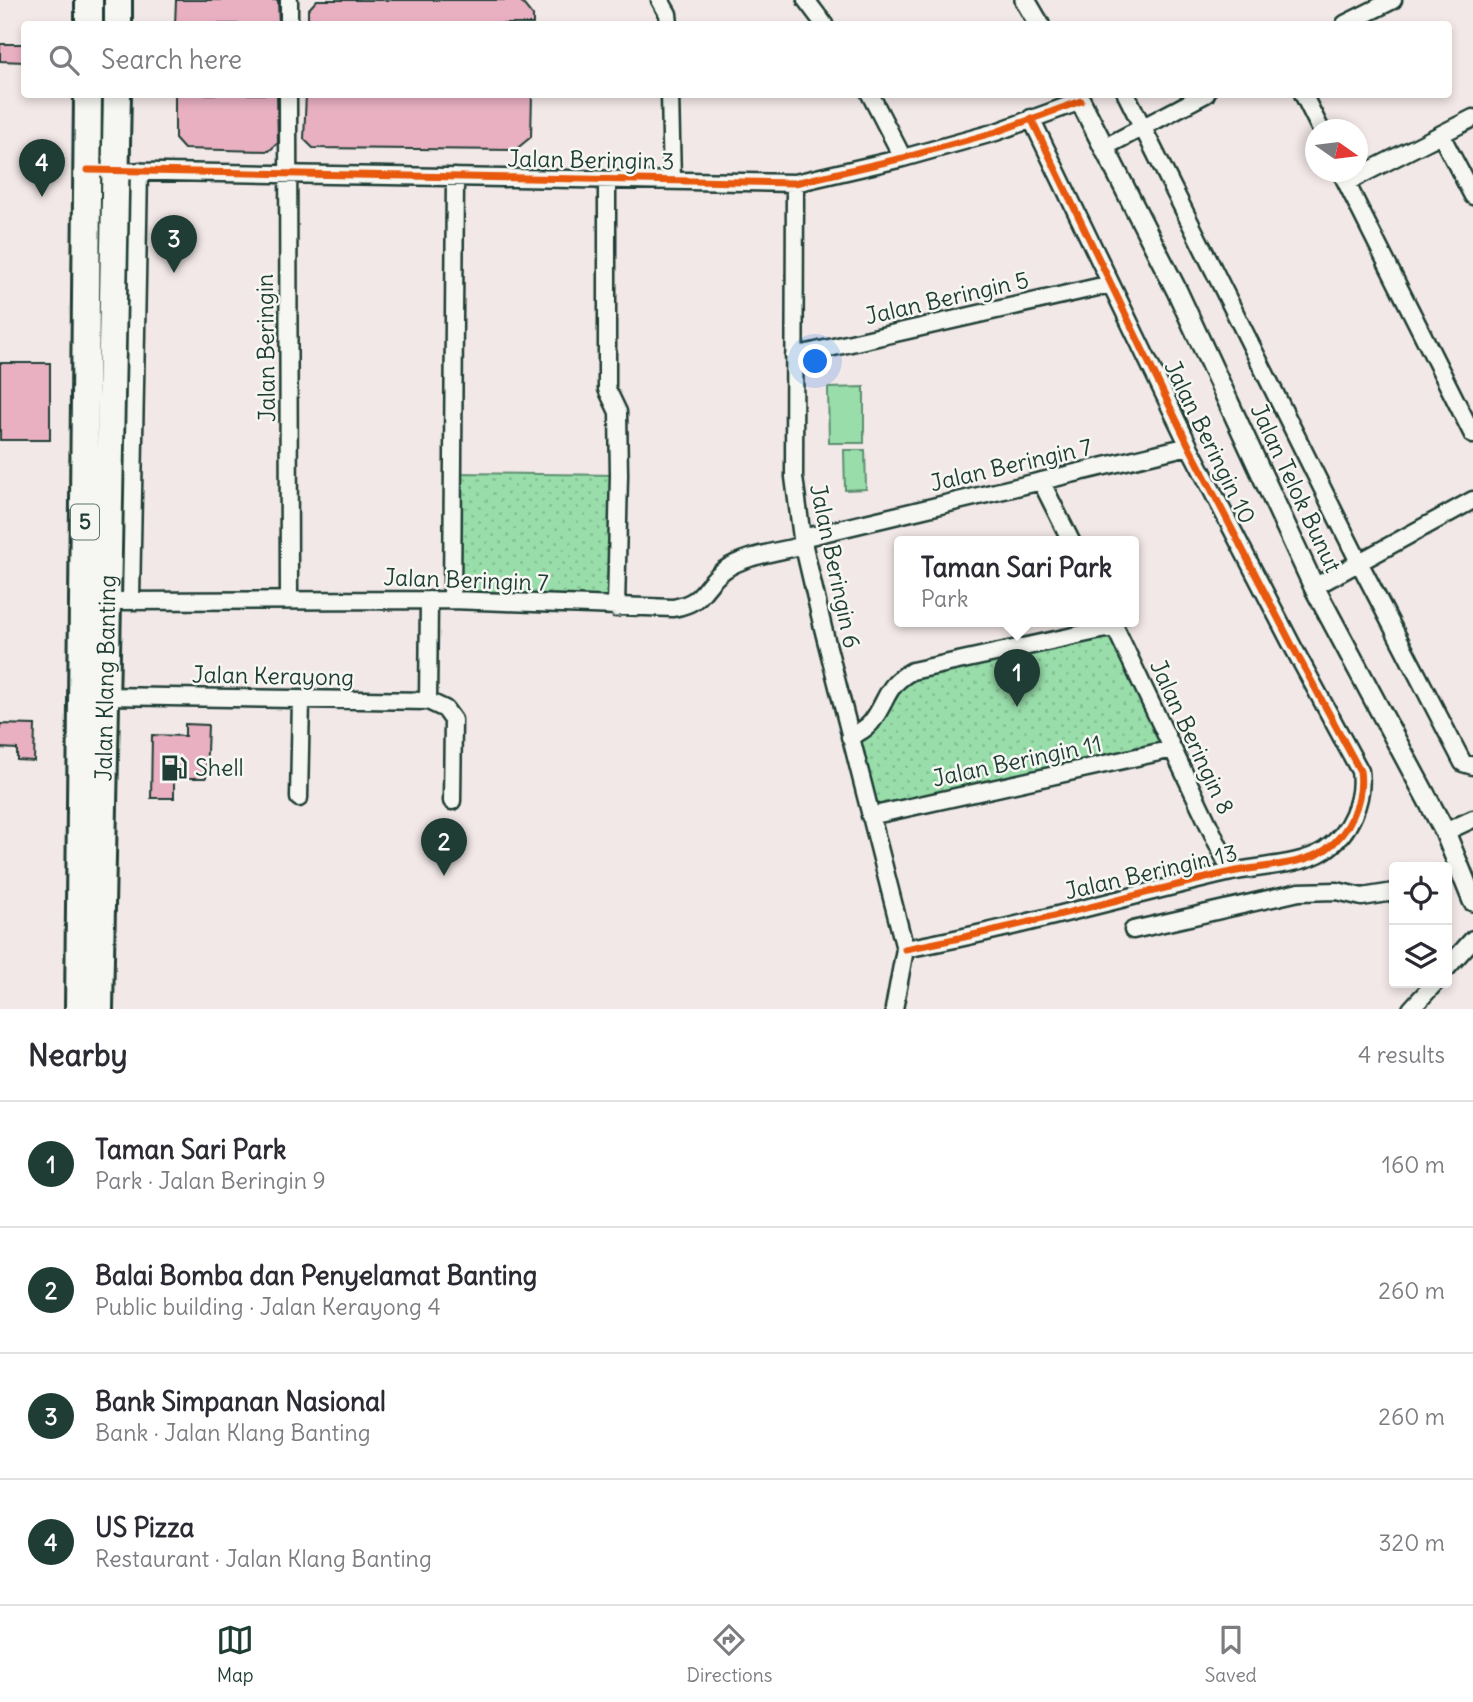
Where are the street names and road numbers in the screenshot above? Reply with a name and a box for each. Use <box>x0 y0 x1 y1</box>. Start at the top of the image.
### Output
street label: Jalan Beringin 3 <box>507 144 675 175</box>
street label: Jalan Beringin 5 <box>862 265 1032 330</box>
street label: Jalan Beringin <box>250 274 281 422</box>
street label: Jalan Beringin 10 <box>1158 355 1263 528</box>
street label: Jalan Telok Bunut <box>1245 399 1348 577</box>
street label: Jalan Beringin 7 <box>927 432 1095 497</box>
street label: Jalan Beringin 6 <box>804 481 867 651</box>
road number: 5 <box>71 504 99 540</box>
street label: Jalan Beringin 7 <box>383 562 549 597</box>
street label: Jalan Klang Banting <box>88 575 122 782</box>
street label: Jalan Beringin 8 <box>1144 655 1241 819</box>
street label: Jalan Kerayong <box>192 660 354 691</box>
street label: Jalan Beringin 11 <box>930 728 1104 793</box>
street label: Jalan Beringin 13 <box>1062 838 1240 905</box>

